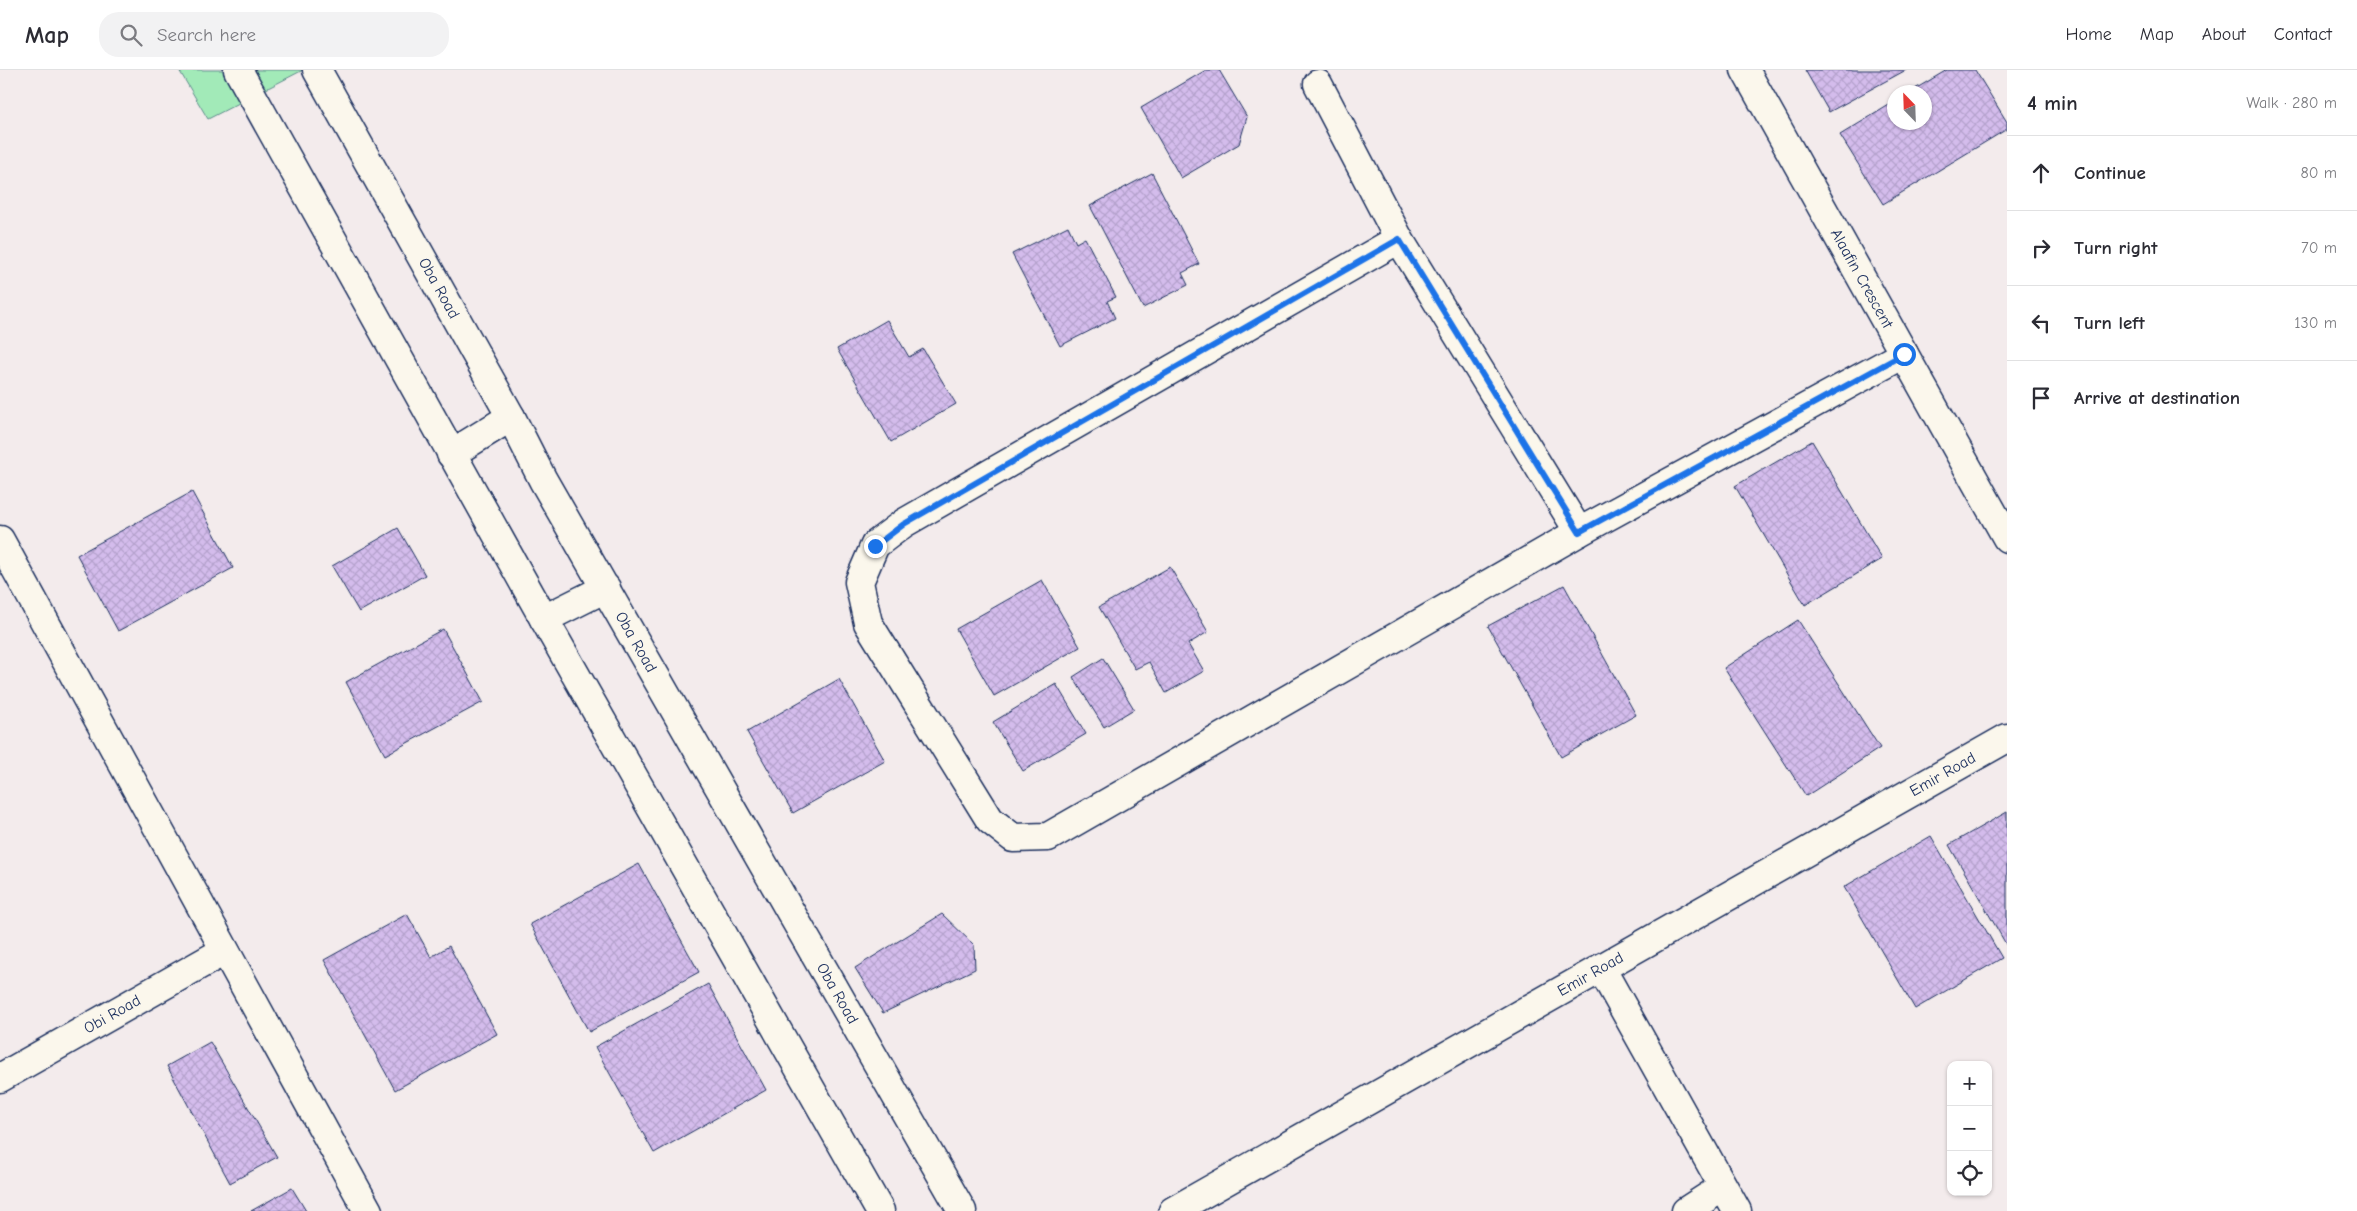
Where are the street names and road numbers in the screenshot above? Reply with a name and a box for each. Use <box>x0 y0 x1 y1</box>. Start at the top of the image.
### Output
street label: Alaafin Crescent <box>1827 226 1897 332</box>
street label: Oba Road <box>415 255 463 322</box>
street label: Oba Road <box>611 608 660 676</box>
street label: Emir Road <box>1907 749 1979 800</box>
street label: Emir Road <box>1554 948 1627 1000</box>
street label: Oba Road <box>813 960 862 1027</box>
street label: Obi Road <box>81 991 144 1038</box>

